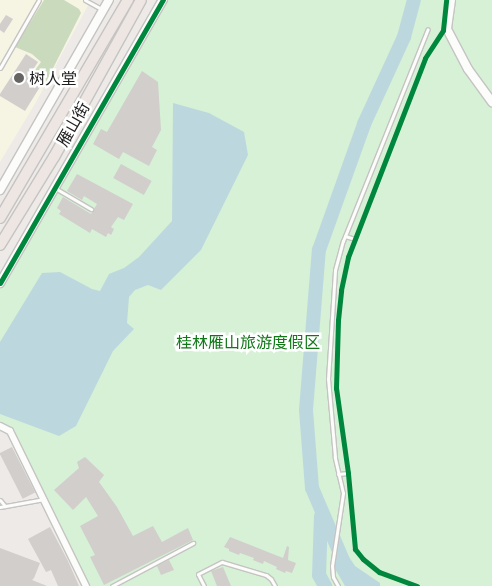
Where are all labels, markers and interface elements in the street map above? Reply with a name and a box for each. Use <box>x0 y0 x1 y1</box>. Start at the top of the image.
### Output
place label: 树人堂 <box>29 68 77 88</box>
marker: 树人堂 <box>13 72 25 84</box>
street label: 雁山街 <box>53 98 93 150</box>
park label: 桂林雁山旅游度假区 <box>176 332 320 352</box>

